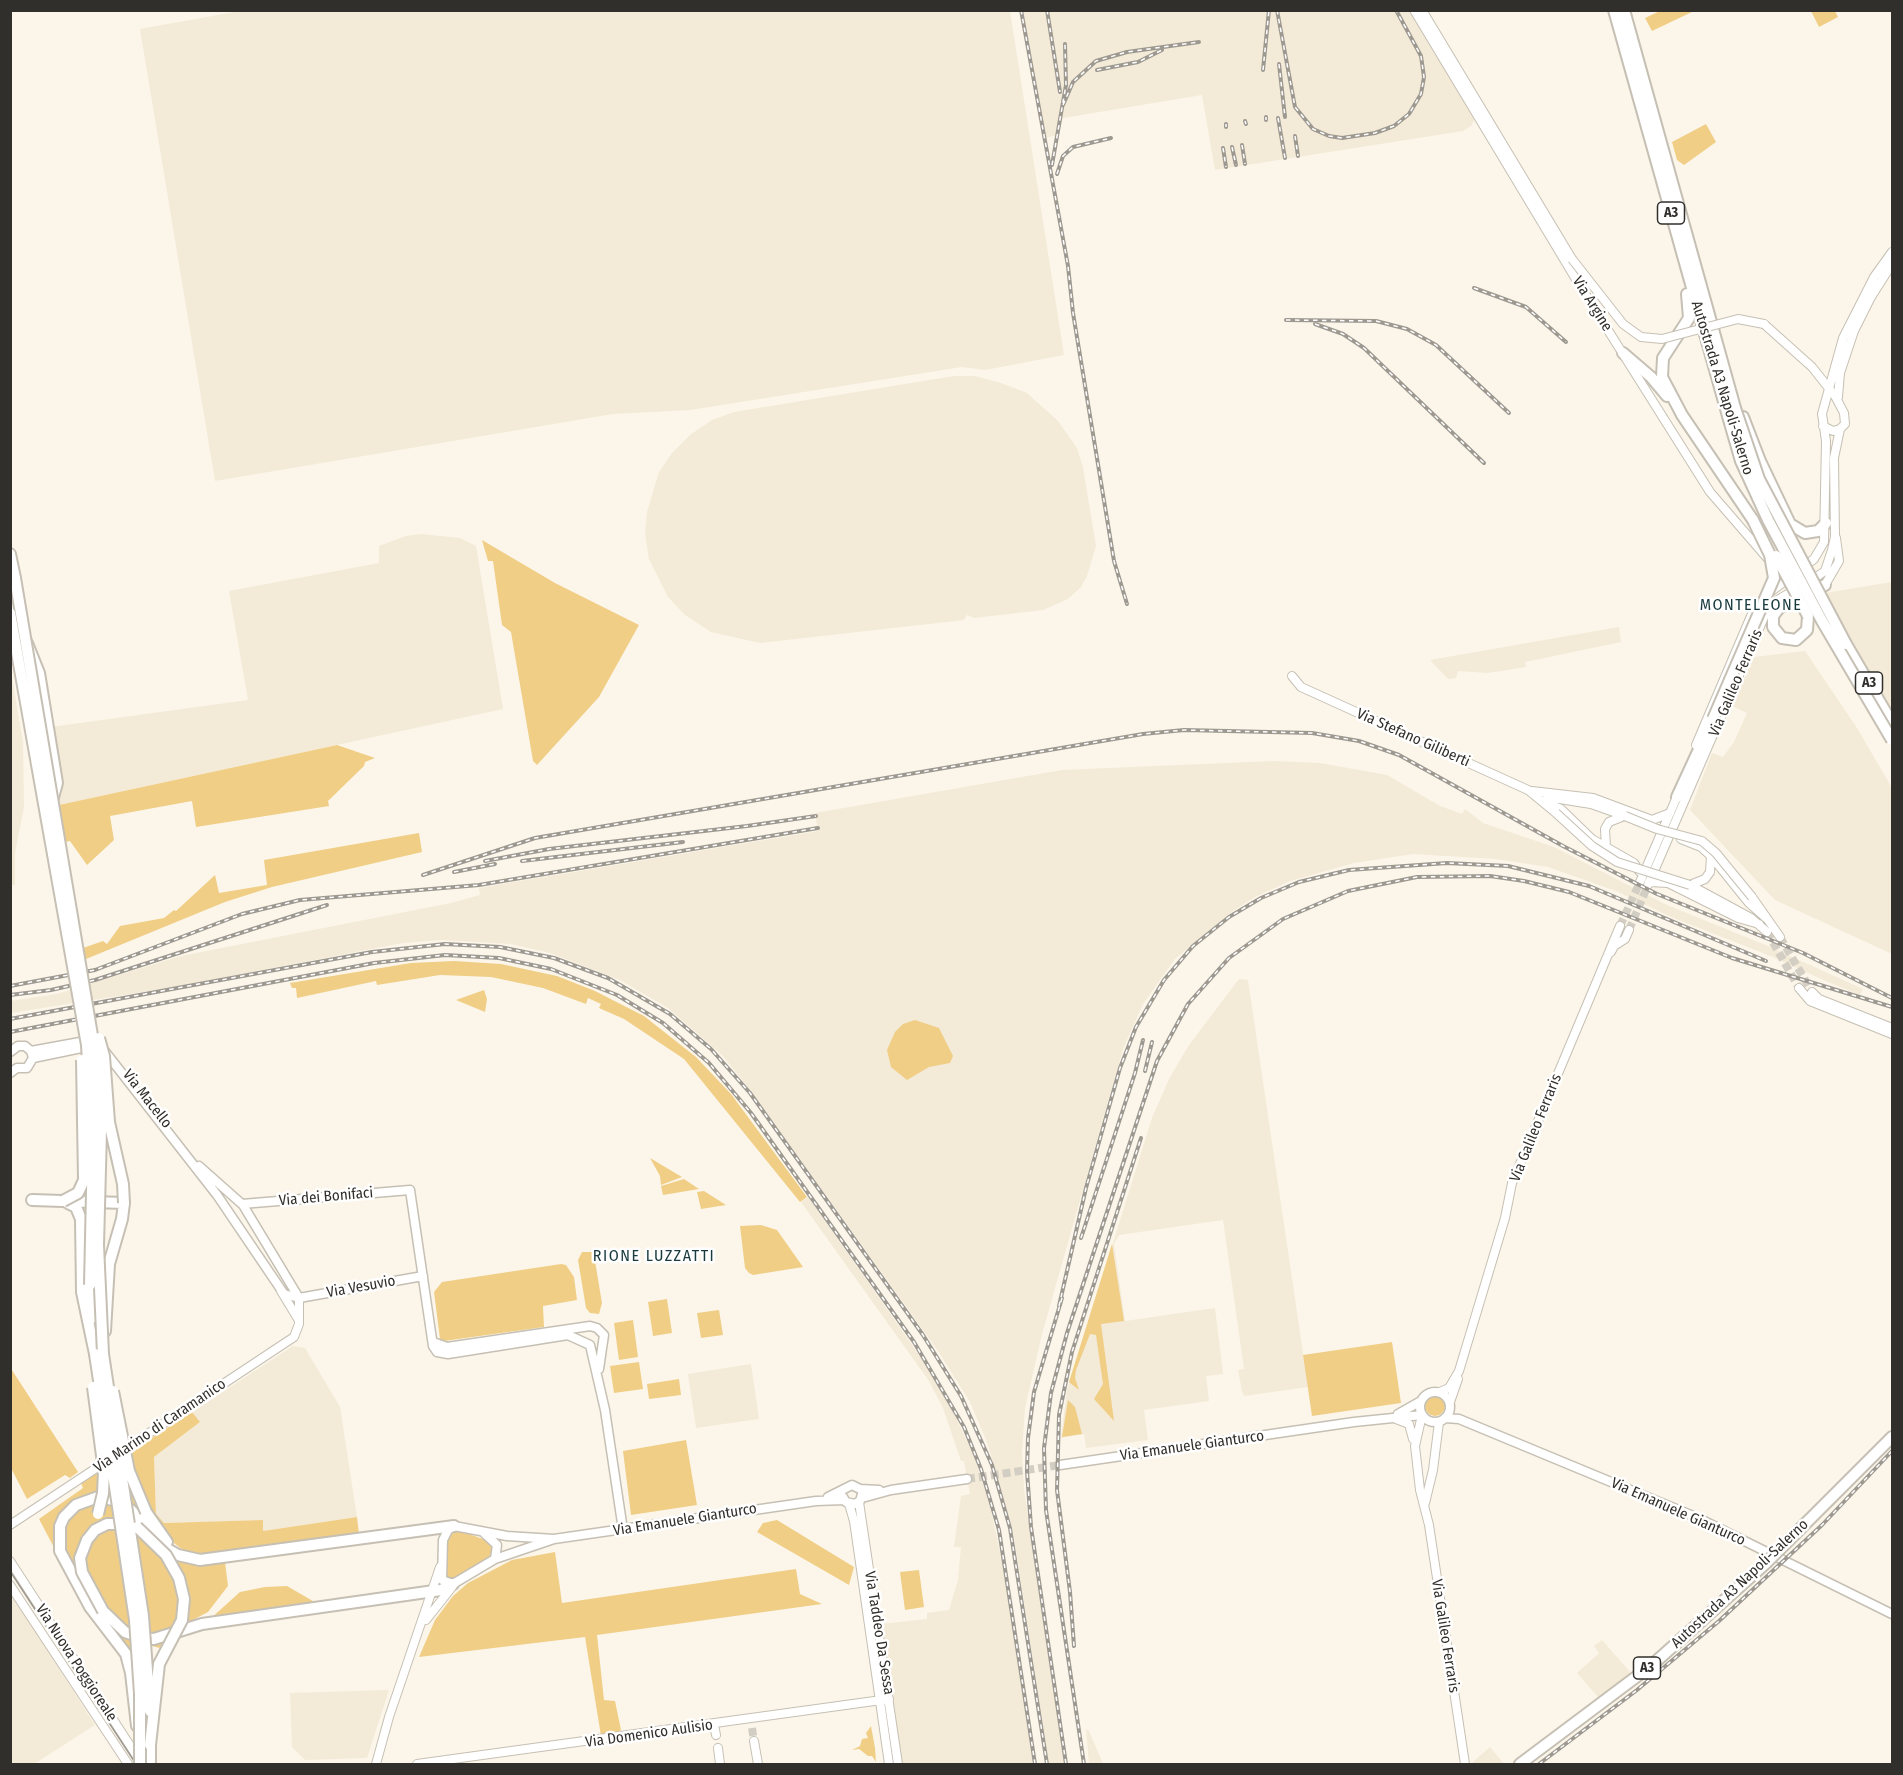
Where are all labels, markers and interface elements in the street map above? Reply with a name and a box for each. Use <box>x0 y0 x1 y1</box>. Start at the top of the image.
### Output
road number: A3 <box>1658 202 1684 224</box>
street label: Via Argine <box>1568 273 1616 335</box>
street label: Autostrada A3 Napoli-Salerno <box>1687 299 1757 477</box>
district label: MONTELEONE <box>1700 596 1802 616</box>
street label: Via Galileo Ferraris <box>1705 627 1767 739</box>
road number: A3 <box>1856 672 1882 694</box>
street label: Via Stefano Giliberti <box>1354 705 1472 771</box>
street label: Via Macello <box>118 1066 176 1132</box>
street label: Via Galileo Ferraris <box>1506 1071 1566 1185</box>
street label: Via dei Bonifaci <box>278 1184 374 1210</box>
district label: RIONE LUZZATTI <box>593 1247 715 1267</box>
street label: Via Vesuvio <box>325 1272 397 1302</box>
street label: Via Marino di Caramanico <box>91 1375 229 1477</box>
street label: Via Emanuele Gianturco <box>1119 1427 1265 1465</box>
street label: Via Emanuele Gianturco <box>1608 1474 1748 1550</box>
street label: Via Emanuele Gianturco <box>612 1500 758 1540</box>
street label: Autostrada A3 Napoli-Salerno <box>1668 1516 1812 1652</box>
street label: Via Taddeo Da Sessa <box>860 1570 898 1696</box>
street label: Via Galileo Ferraris <box>1427 1578 1463 1694</box>
street label: Via Nuova Poggioreale <box>31 1601 121 1725</box>
road number: A3 <box>1634 1657 1660 1679</box>
street label: Via Domenico Aulisio <box>584 1716 714 1752</box>

